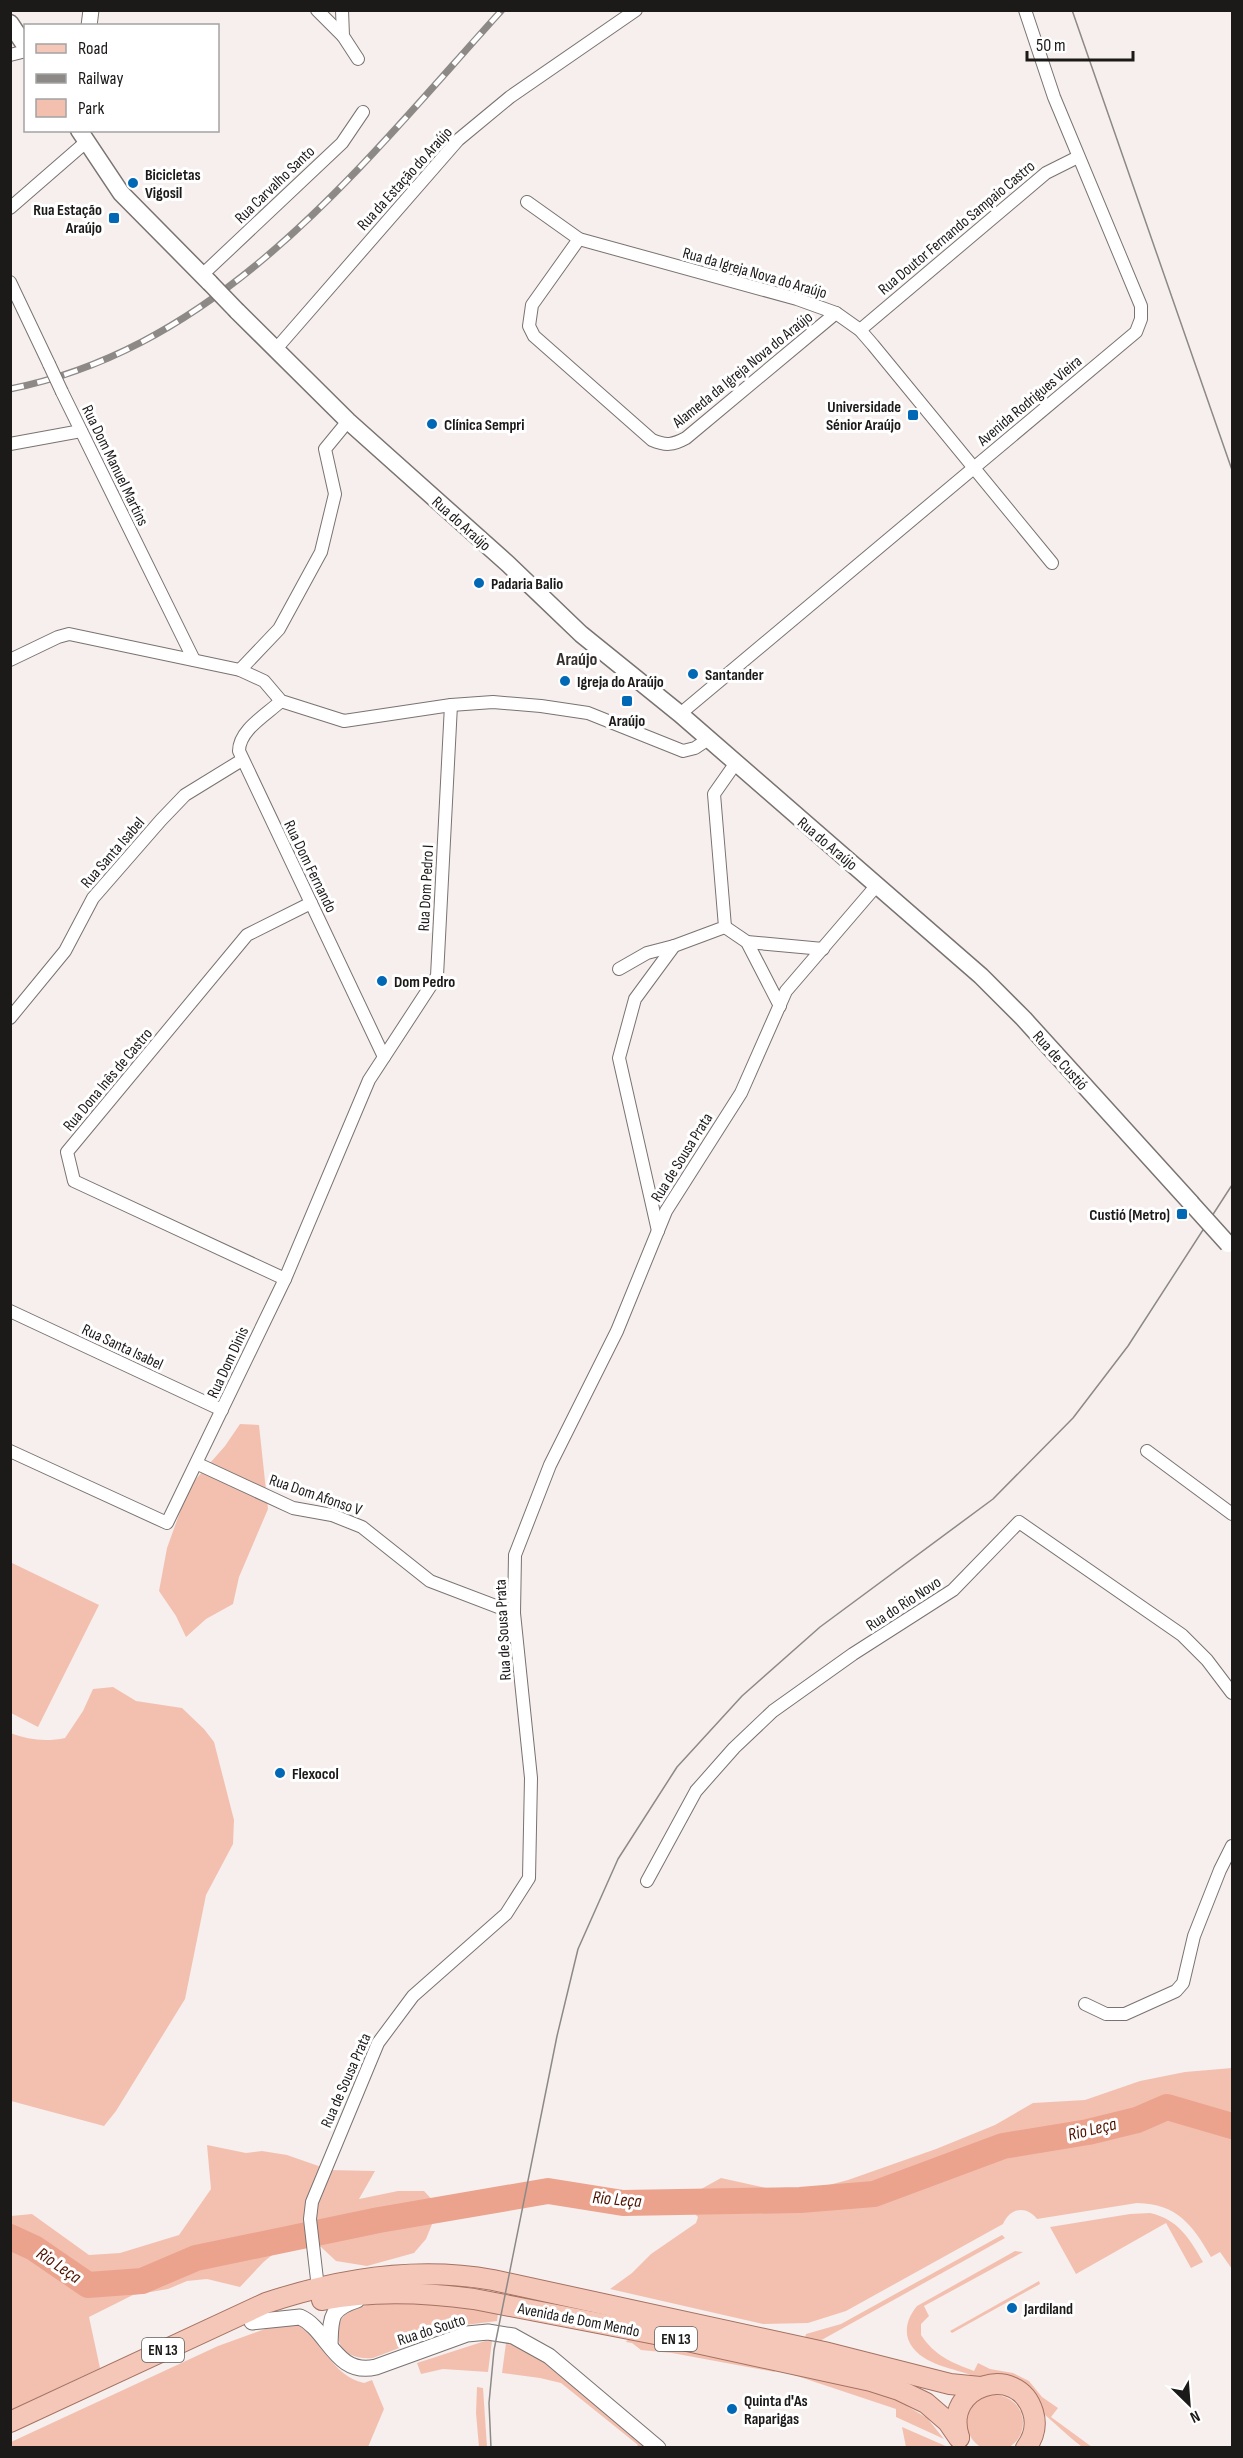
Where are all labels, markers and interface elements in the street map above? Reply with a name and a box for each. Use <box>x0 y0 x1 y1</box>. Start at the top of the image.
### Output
legend <box>24 24 219 132</box>
scale bar <box>1027 24 1134 62</box>
text: 50 m <box>1036 35 1066 56</box>
text: Road <box>78 38 108 59</box>
text: Railway <box>78 68 123 89</box>
text: Park <box>78 98 104 119</box>
street label: Rua da Estação do Araújo <box>354 123 457 235</box>
street label: Rua Carvalho Santo <box>231 142 319 228</box>
street label: Rua Doutor Fernando Sampaio Castro <box>875 157 1039 299</box>
place label: Bicicletas Vigosil <box>145 166 201 203</box>
marker: Bicicletas Vigosil <box>126 176 140 190</box>
place label: Rua Estação Araújo <box>33 201 102 238</box>
marker: Rua Estação Araújo <box>107 211 121 225</box>
street label: Rua da Igreja Nova do Araújo <box>680 244 829 303</box>
street label: Alameda da Igreja Nova do Araújo <box>668 308 817 433</box>
street label: Avenida Rodrigues Vieira <box>973 352 1086 451</box>
place label: Universidade Sénior Araújo <box>826 398 901 435</box>
street label: Rua Dom Manuel Martins <box>77 402 152 529</box>
marker: Universidade Sénior Araújo <box>906 408 920 422</box>
place label: Clínica Sempri <box>444 416 525 435</box>
marker: Clínica Sempri <box>425 417 439 431</box>
street label: Rua do Araújo <box>428 493 494 555</box>
place label: Padaria Balio <box>491 575 563 594</box>
marker: Padaria Balio <box>472 576 486 590</box>
district label: Araújo <box>556 649 598 670</box>
place label: Santander <box>705 666 764 685</box>
marker: Santander <box>686 667 700 681</box>
place label: Igreja do Araújo <box>577 673 664 692</box>
marker: Igreja do Araújo <box>558 674 572 688</box>
marker: Araújo <box>620 694 634 708</box>
place label: Araújo <box>608 712 645 731</box>
street label: Rua Santa Isabel <box>77 814 149 892</box>
street label: Rua do Araújo <box>793 814 861 875</box>
street label: Rua Dom Fernando <box>279 817 340 916</box>
street label: Rua Dom Pedro I <box>415 844 438 932</box>
place label: Dom Pedro <box>394 973 455 992</box>
marker: Dom Pedro <box>375 974 389 988</box>
street label: Rua Dona Inês de Castro <box>60 1025 157 1135</box>
street label: Rua de Custió <box>1028 1027 1091 1095</box>
street label: Rua de Sousa Prata <box>647 1110 717 1206</box>
place label: Custió (Metro) <box>1089 1206 1170 1225</box>
marker: Custió (Metro) <box>1175 1207 1189 1221</box>
street label: Rua Santa Isabel <box>79 1320 166 1374</box>
street label: Rua Dom Dinis <box>204 1324 253 1401</box>
street label: Rua Dom Afonso V <box>267 1471 365 1520</box>
street label: Rua do Rio Novo <box>863 1573 945 1636</box>
street label: Rua de Sousa Prata <box>491 1579 516 1681</box>
place label: Flexocol <box>292 1765 339 1784</box>
marker: Flexocol <box>273 1766 287 1780</box>
street label: Rua de Sousa Prata <box>317 2031 376 2131</box>
water label: Rio Leça <box>1066 2113 1119 2146</box>
water label: Rio Leça <box>592 2187 643 2212</box>
water label: Rio Leça <box>32 2243 86 2288</box>
street label: Avenida de Dom Mendo <box>515 2299 641 2342</box>
place label: Jardiland <box>1023 2300 1073 2319</box>
marker: Jardiland <box>1005 2301 1019 2315</box>
street label: Rua do Souto <box>395 2311 468 2350</box>
road number: EN 13 <box>655 2327 697 2351</box>
road number: EN 13 <box>142 2338 184 2362</box>
north arrow <box>1159 2374 1219 2434</box>
place label: Quinta d'As Raparigas <box>744 2392 808 2429</box>
marker: Quinta d'As Raparigas <box>725 2402 739 2416</box>
text: N <box>1187 2406 1203 2427</box>

